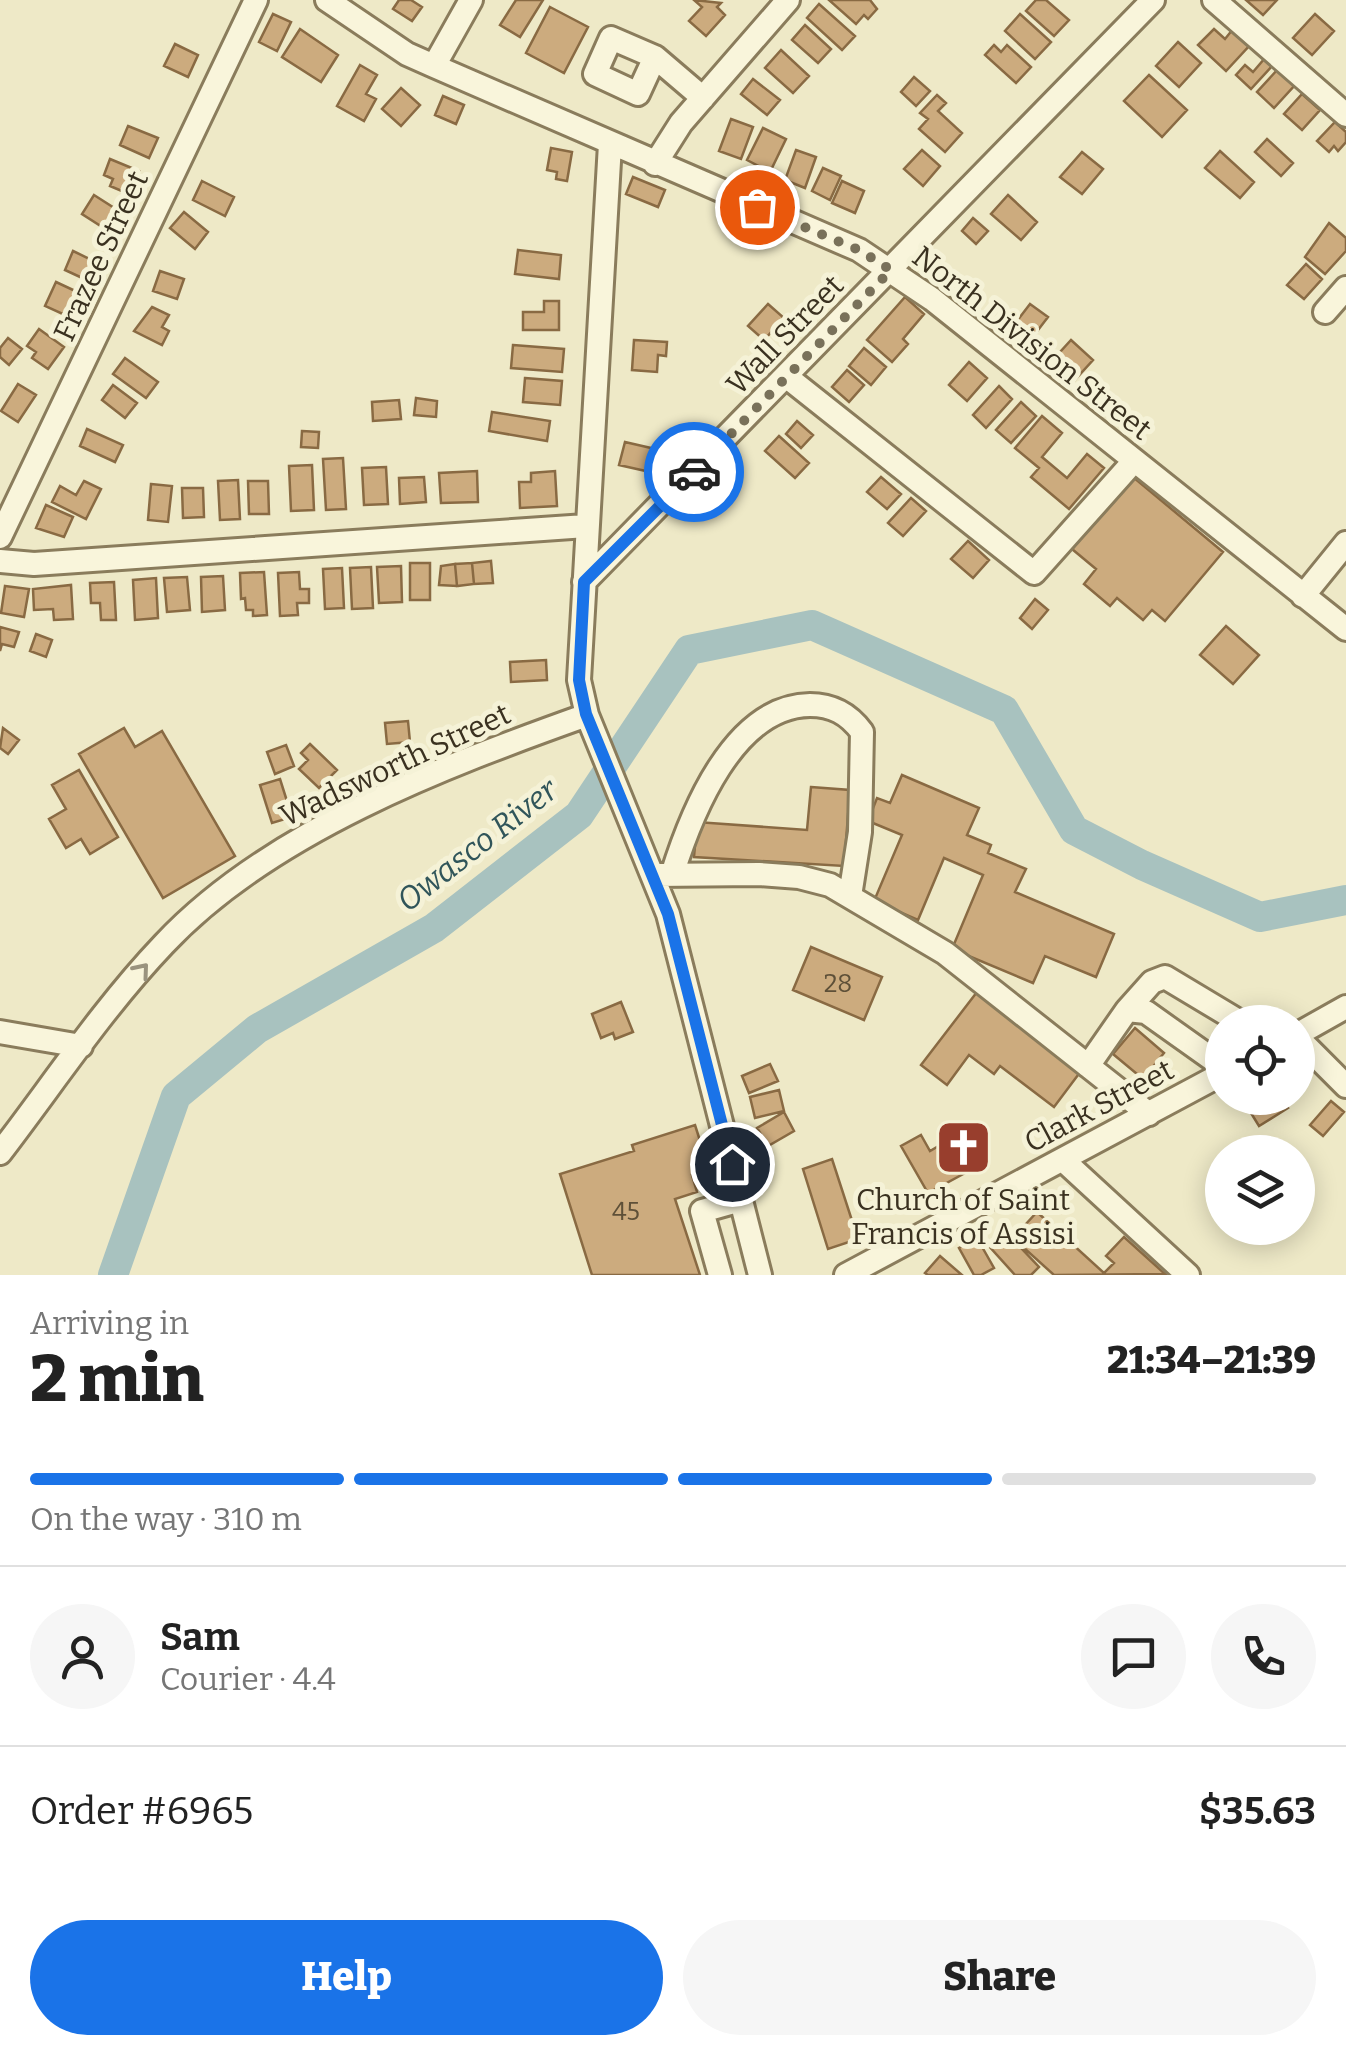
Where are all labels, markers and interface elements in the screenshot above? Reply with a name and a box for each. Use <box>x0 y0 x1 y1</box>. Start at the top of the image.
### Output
street label: Frazee Street <box>46 165 156 347</box>
pin <box>715 165 800 250</box>
icon: bag <box>730 180 785 235</box>
street label: North Division Street <box>905 239 1159 448</box>
street label: Wall Street <box>719 268 851 402</box>
courier <box>644 422 744 522</box>
icon: car <box>667 445 722 500</box>
street label: Wadsworth Street <box>274 696 516 834</box>
water label: Owasco River <box>389 769 566 919</box>
one-way arrow <box>130 964 148 982</box>
house number: 28 <box>824 969 852 999</box>
map controls <box>1205 1005 1315 1245</box>
button: locate <box>1205 1005 1315 1115</box>
street label: Clark Street <box>1018 1052 1180 1160</box>
church icon: Church of Saint Francis of Assisi <box>933 1118 993 1178</box>
pin <box>690 1122 775 1207</box>
button: layers <box>1205 1135 1315 1245</box>
icon: home <box>705 1137 760 1192</box>
place label: Church of Saint Francis of Assisi <box>851 1182 1075 1252</box>
house number: 45 <box>612 1197 640 1227</box>
text: Arriving in <box>30 1304 189 1342</box>
text: 21:34–21:39 <box>1107 1337 1316 1383</box>
text: 2 min <box>30 1340 204 1418</box>
text: On the way · 310 m <box>30 1500 302 1538</box>
button: person <box>30 1604 135 1709</box>
button: chat <box>1081 1604 1186 1709</box>
button: phone <box>1211 1604 1316 1709</box>
text: Sam <box>160 1614 240 1660</box>
text: Courier · 4.4 <box>160 1660 336 1698</box>
text: Order #6965 <box>30 1788 253 1834</box>
text: $35.63 <box>1199 1788 1316 1834</box>
button: Help <box>30 1920 663 2035</box>
button: Share <box>683 1920 1316 2035</box>

